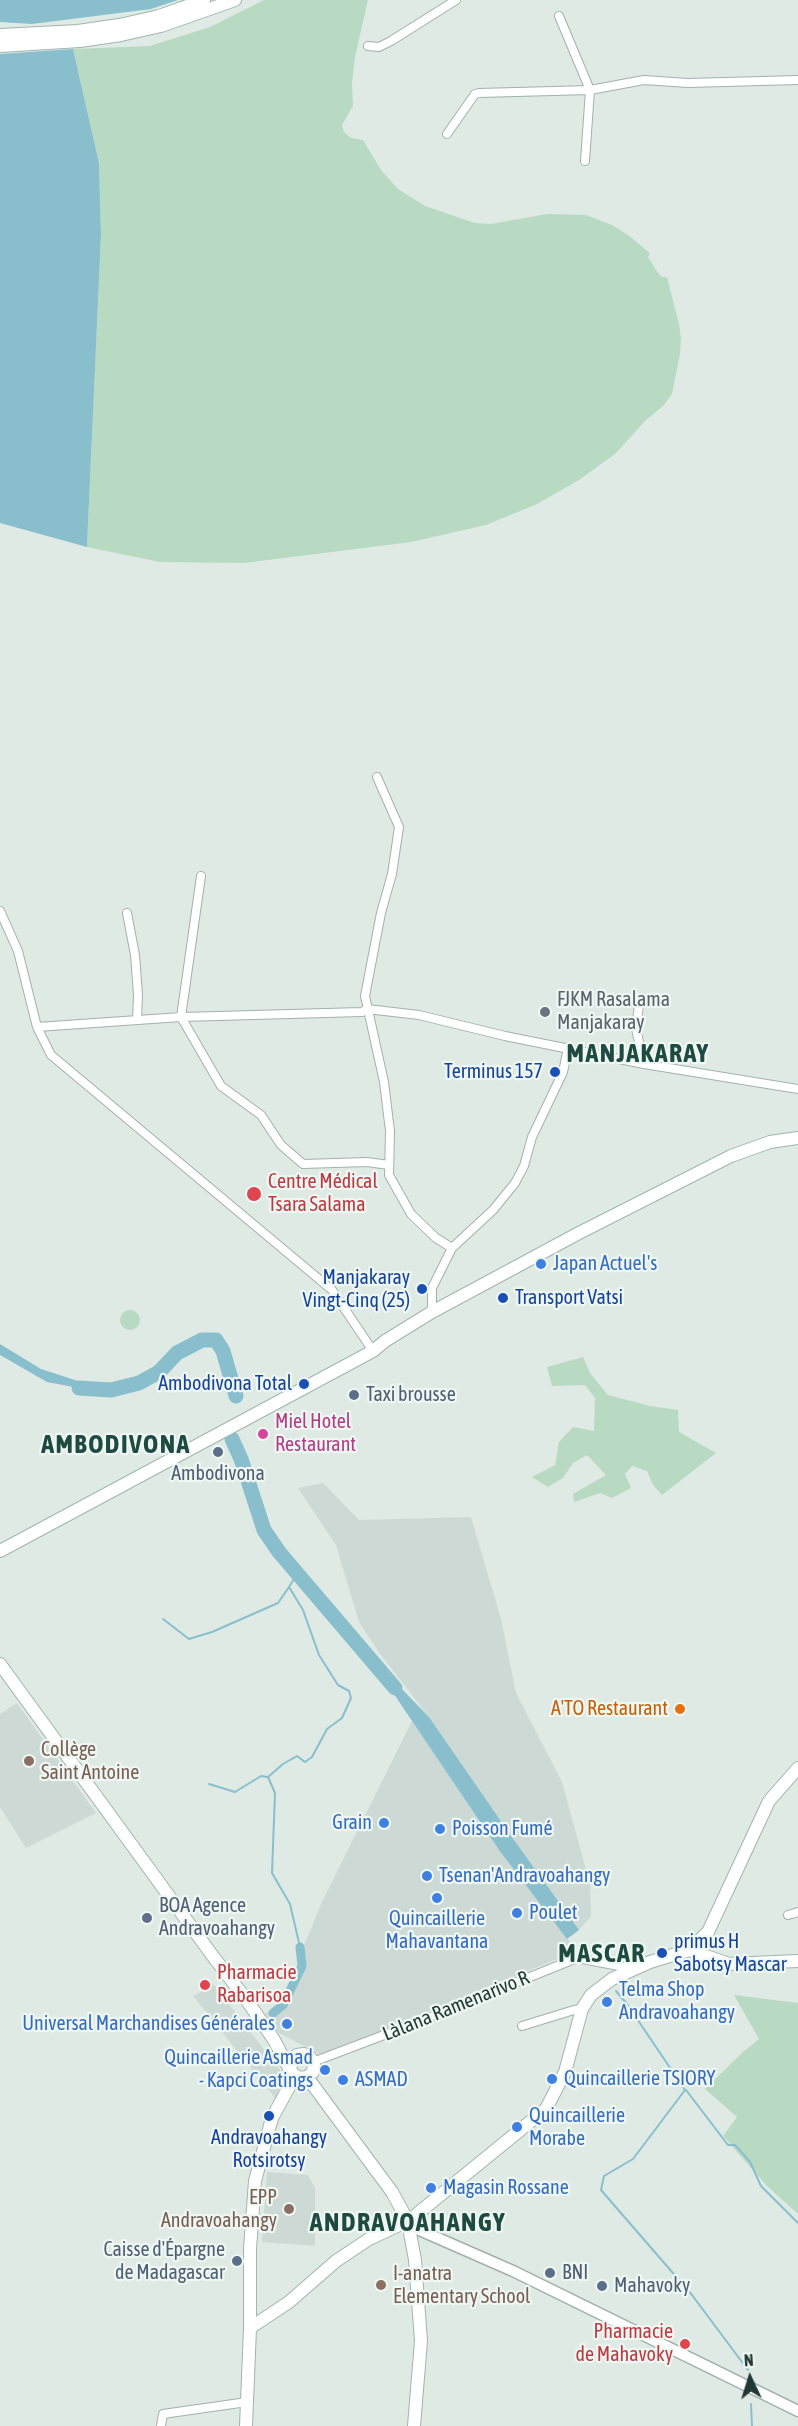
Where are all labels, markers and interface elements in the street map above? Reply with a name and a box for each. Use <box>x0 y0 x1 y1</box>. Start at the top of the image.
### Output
place label: FJKM Rasalama Manjakaray <box>557 988 670 1035</box>
marker: FJKM Rasalama Manjakaray <box>538 1005 552 1019</box>
district label: MANJAKARAY <box>566 1038 710 1070</box>
place label: Terminus 157 <box>444 1060 543 1084</box>
marker: Terminus 157 <box>548 1065 562 1079</box>
place label: Centre Médical Tsara Salama <box>268 1170 378 1217</box>
marker: Centre Médical Tsara Salama <box>245 1185 263 1203</box>
place label: Japan Actuel's <box>553 1252 657 1276</box>
marker: Japan Actuel's <box>534 1257 548 1271</box>
place label: Manjakaray Vingt-Cinq (25) <box>303 1266 410 1313</box>
marker: Manjakaray Vingt-Cinq (25) <box>415 1282 429 1296</box>
place label: Transport Vatsi <box>515 1286 623 1310</box>
marker: Transport Vatsi <box>496 1291 510 1305</box>
place label: Ambodivona Total <box>158 1372 292 1396</box>
marker: Ambodivona Total <box>297 1377 311 1391</box>
place label: Taxi brousse <box>366 1383 456 1407</box>
marker: Taxi brousse <box>347 1388 361 1402</box>
place label: Miel Hotel Restaurant <box>275 1410 356 1457</box>
marker: Miel Hotel Restaurant <box>256 1427 270 1441</box>
district label: AMBODIVONA <box>41 1429 191 1461</box>
marker: Ambodivona <box>211 1445 225 1459</box>
place label: Ambodivona <box>171 1462 265 1486</box>
place label: A'TO Restaurant <box>551 1697 668 1721</box>
marker: A'TO Restaurant <box>673 1702 687 1716</box>
place label: Collège Saint Antoine <box>41 1738 139 1785</box>
marker: Collège Saint Antoine <box>22 1754 36 1768</box>
place label: Grain <box>332 1811 372 1835</box>
marker: Grain <box>377 1816 391 1830</box>
place label: Poisson Fumé <box>452 1817 553 1841</box>
marker: Poisson Fumé <box>433 1822 447 1836</box>
place label: Tsenan'Andravoahangy <box>439 1864 610 1888</box>
marker: Tsenan'Andravoahangy <box>420 1869 434 1883</box>
marker: Quincaillerie Mahavantana <box>430 1891 444 1905</box>
place label: BOA Agence Andravoahangy <box>159 1894 275 1941</box>
place label: Poulet <box>529 1901 578 1925</box>
marker: Poulet <box>510 1906 524 1920</box>
place label: Quincaillerie Mahavantana <box>386 1907 488 1954</box>
marker: BOA Agence Andravoahangy <box>140 1911 154 1925</box>
place label: primus H Sabotsy Mascar <box>674 1930 787 1977</box>
district label: MASCAR <box>558 1938 646 1970</box>
marker: primus H Sabotsy Mascar <box>655 1946 669 1960</box>
place label: Pharmacie Rabarisoa <box>217 1961 296 2008</box>
street label: Làlana Ramenarivo R <box>379 1966 533 2046</box>
marker: Pharmacie Rabarisoa <box>198 1978 212 1992</box>
place label: Telma Shop Andravoahangy <box>619 1978 735 2025</box>
marker: Telma Shop Andravoahangy <box>600 1995 614 2009</box>
place label: Universal Marchandises Générales <box>22 2012 275 2036</box>
marker: Universal Marchandises Générales <box>280 2017 294 2031</box>
place label: Quincaillerie Asmad - Kapci Coatings <box>164 2046 313 2093</box>
marker: Quincaillerie Asmad - Kapci Coatings <box>318 2063 332 2077</box>
place label: Quincaillerie TSIORY <box>564 2067 715 2091</box>
place label: ASMAD <box>355 2068 408 2092</box>
marker: Quincaillerie TSIORY <box>545 2072 559 2086</box>
marker: ASMAD <box>336 2073 350 2087</box>
place label: Quincaillerie Morabe <box>529 2104 625 2151</box>
marker: Andravoahangy Rotsirotsy <box>262 2109 276 2123</box>
marker: Quincaillerie Morabe <box>510 2120 524 2134</box>
place label: Andravoahangy Rotsirotsy <box>211 2126 327 2173</box>
place label: Magasin Rossane <box>443 2176 569 2200</box>
marker: Magasin Rossane <box>424 2181 438 2195</box>
place label: EPP Andravoahangy <box>161 2186 277 2233</box>
marker: EPP Andravoahangy <box>282 2202 296 2216</box>
district label: ANDRAVOAHANGY <box>310 2207 506 2239</box>
place label: Caisse d'Épargne de Madagascar <box>103 2238 225 2285</box>
marker: Caisse d'Épargne de Madagascar <box>230 2254 244 2268</box>
place label: BNI <box>562 2261 588 2285</box>
place label: I-anatra Elementary School <box>393 2262 530 2309</box>
marker: BNI <box>543 2266 557 2280</box>
place label: Mahavoky <box>614 2274 690 2298</box>
marker: I-anatra Elementary School <box>374 2278 388 2292</box>
marker: Mahavoky <box>595 2279 609 2293</box>
place label: Pharmacie de Mahavoky <box>576 2320 673 2367</box>
marker: Pharmacie de Mahavoky <box>678 2337 692 2351</box>
north arrow <box>720 2348 780 2408</box>
text: N <box>743 2351 754 2369</box>

